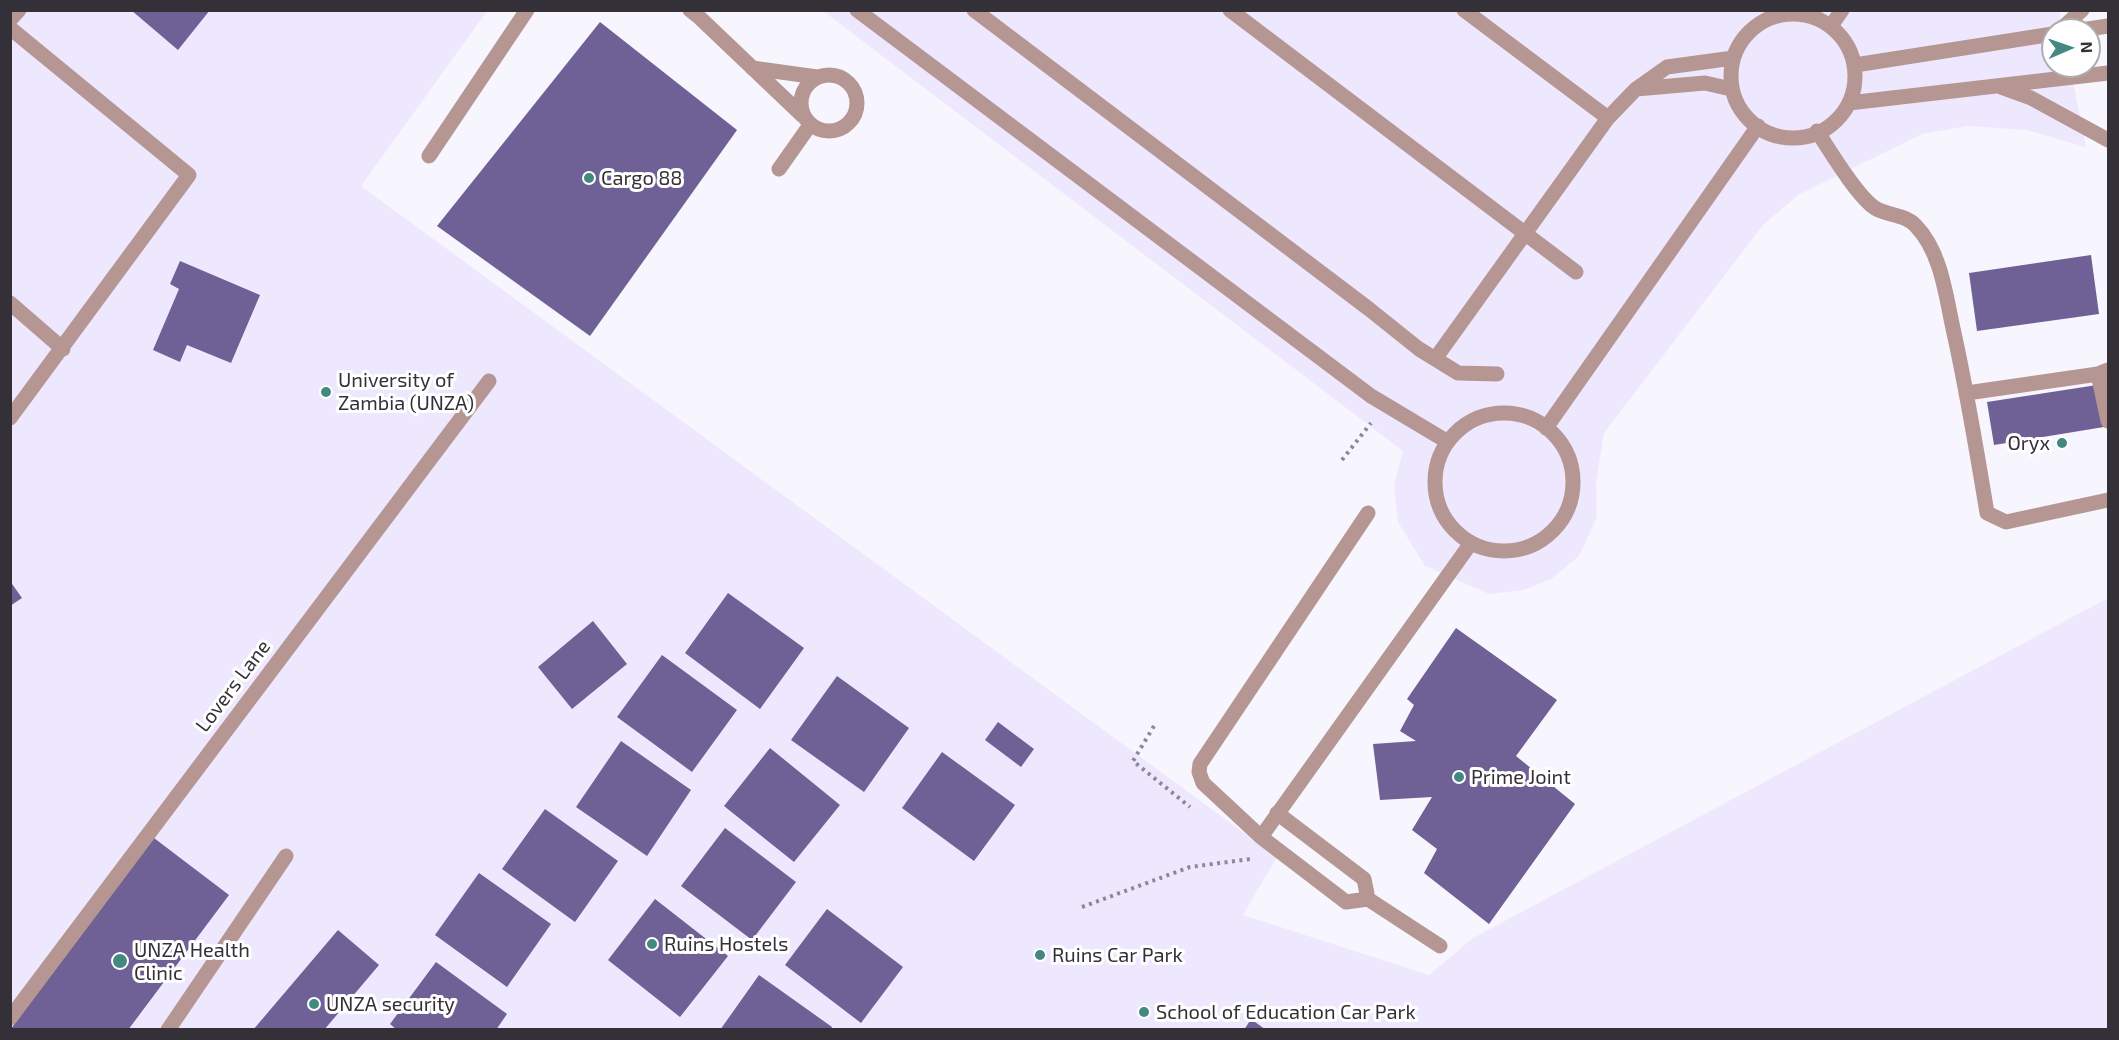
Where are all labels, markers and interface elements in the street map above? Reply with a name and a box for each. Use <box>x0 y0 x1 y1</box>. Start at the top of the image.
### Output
north arrow <box>2041 18 2101 78</box>
text: N <box>2078 41 2097 54</box>
place label: Cargo 88 <box>601 166 682 190</box>
marker: Cargo 88 <box>582 171 596 185</box>
place label: University of Zambia (UNZA) <box>338 368 474 415</box>
marker: University of Zambia (UNZA) <box>319 385 333 399</box>
place label: Oryx <box>2007 431 2050 455</box>
marker: Oryx <box>2055 436 2069 450</box>
street label: Lovers Lane <box>191 635 275 737</box>
place label: Prime Joint <box>1471 765 1571 789</box>
marker: Prime Joint <box>1452 770 1466 784</box>
place label: Ruins Hostels <box>664 932 788 956</box>
marker: Ruins Hostels <box>645 937 659 951</box>
place label: UNZA Health Clinic <box>134 938 250 985</box>
place label: Ruins Car Park <box>1052 943 1183 967</box>
marker: Ruins Car Park <box>1033 948 1047 962</box>
marker: UNZA Health Clinic <box>111 952 129 970</box>
place label: UNZA security <box>326 992 455 1016</box>
marker: UNZA security <box>307 997 321 1011</box>
place label: School of Education Car Park <box>1156 1000 1416 1024</box>
marker: School of Education Car Park <box>1137 1005 1151 1019</box>

